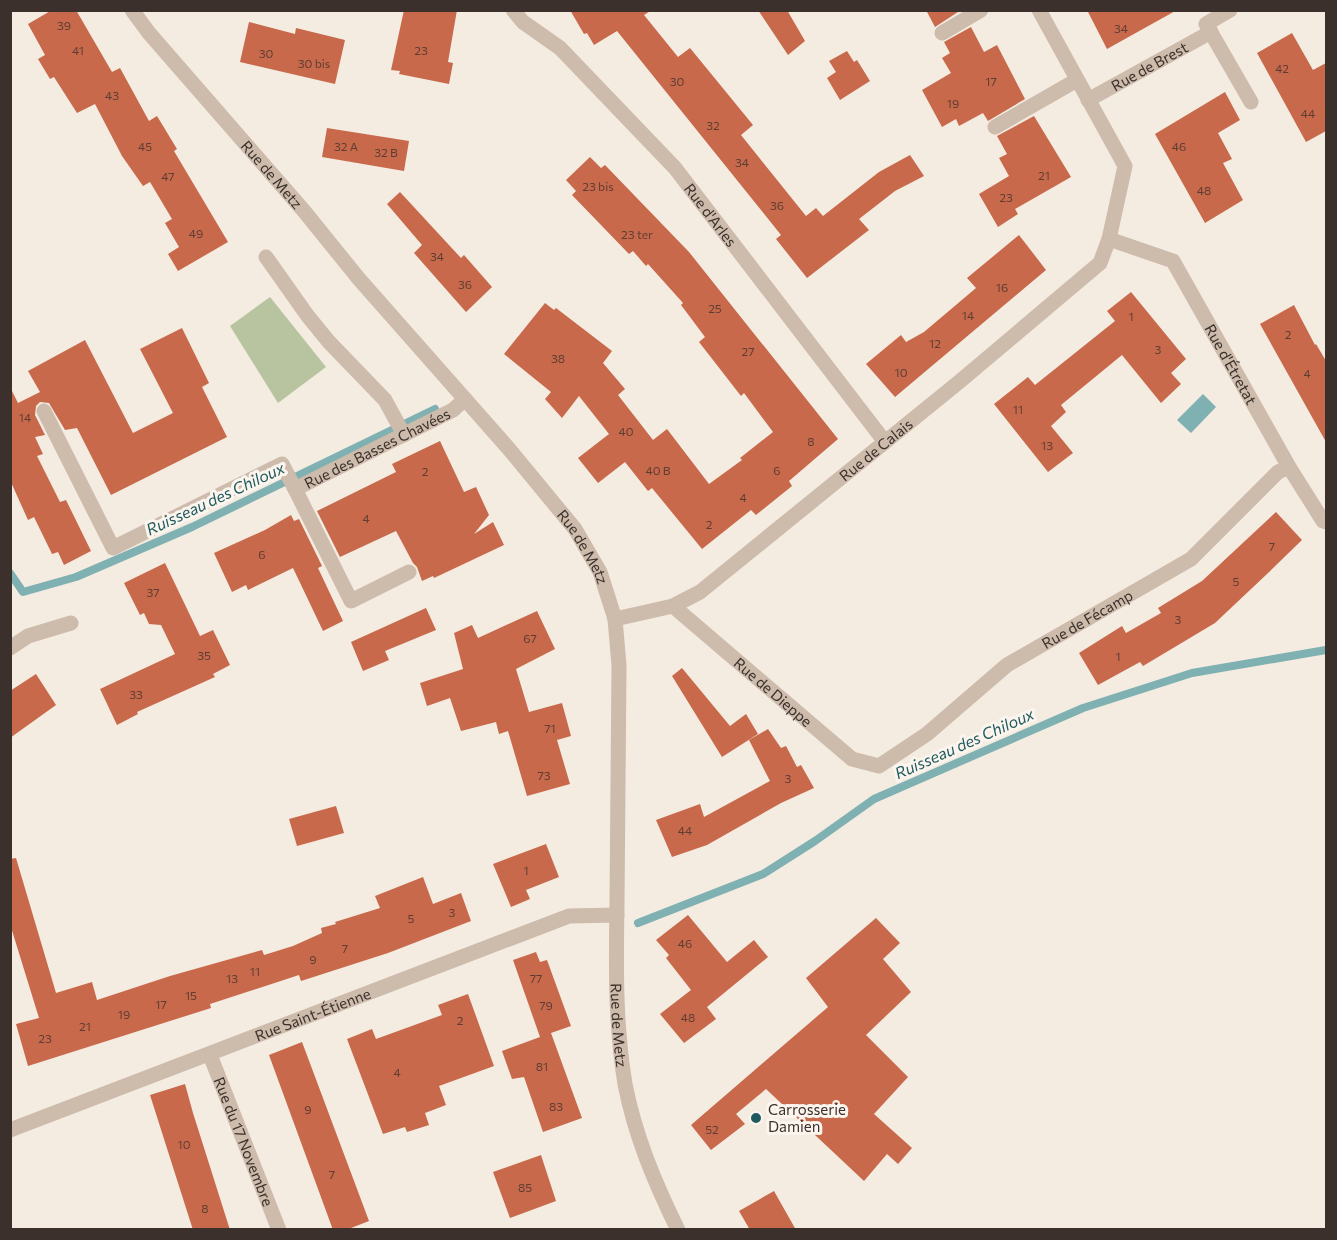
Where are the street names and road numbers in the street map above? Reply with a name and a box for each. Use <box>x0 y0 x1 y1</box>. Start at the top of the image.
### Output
street label: Rue de Brest <box>1108 38 1191 95</box>
street label: Rue de Metz <box>238 137 307 212</box>
street label: Rue d'Arles <box>681 180 741 250</box>
street label: Rue d'Étretat <box>1201 321 1261 408</box>
street label: Rue des Basses Chavées <box>301 404 453 492</box>
street label: Rue de Calais <box>835 414 916 485</box>
street label: Rue de Metz <box>554 506 612 586</box>
street label: Rue de Fécamp <box>1038 586 1136 652</box>
street label: Rue de Dieppe <box>731 653 816 730</box>
street label: Rue de Metz <box>608 983 631 1068</box>
street label: Rue Saint-Étienne <box>252 984 373 1044</box>
street label: Rue du 17 Novembre <box>211 1074 278 1209</box>

